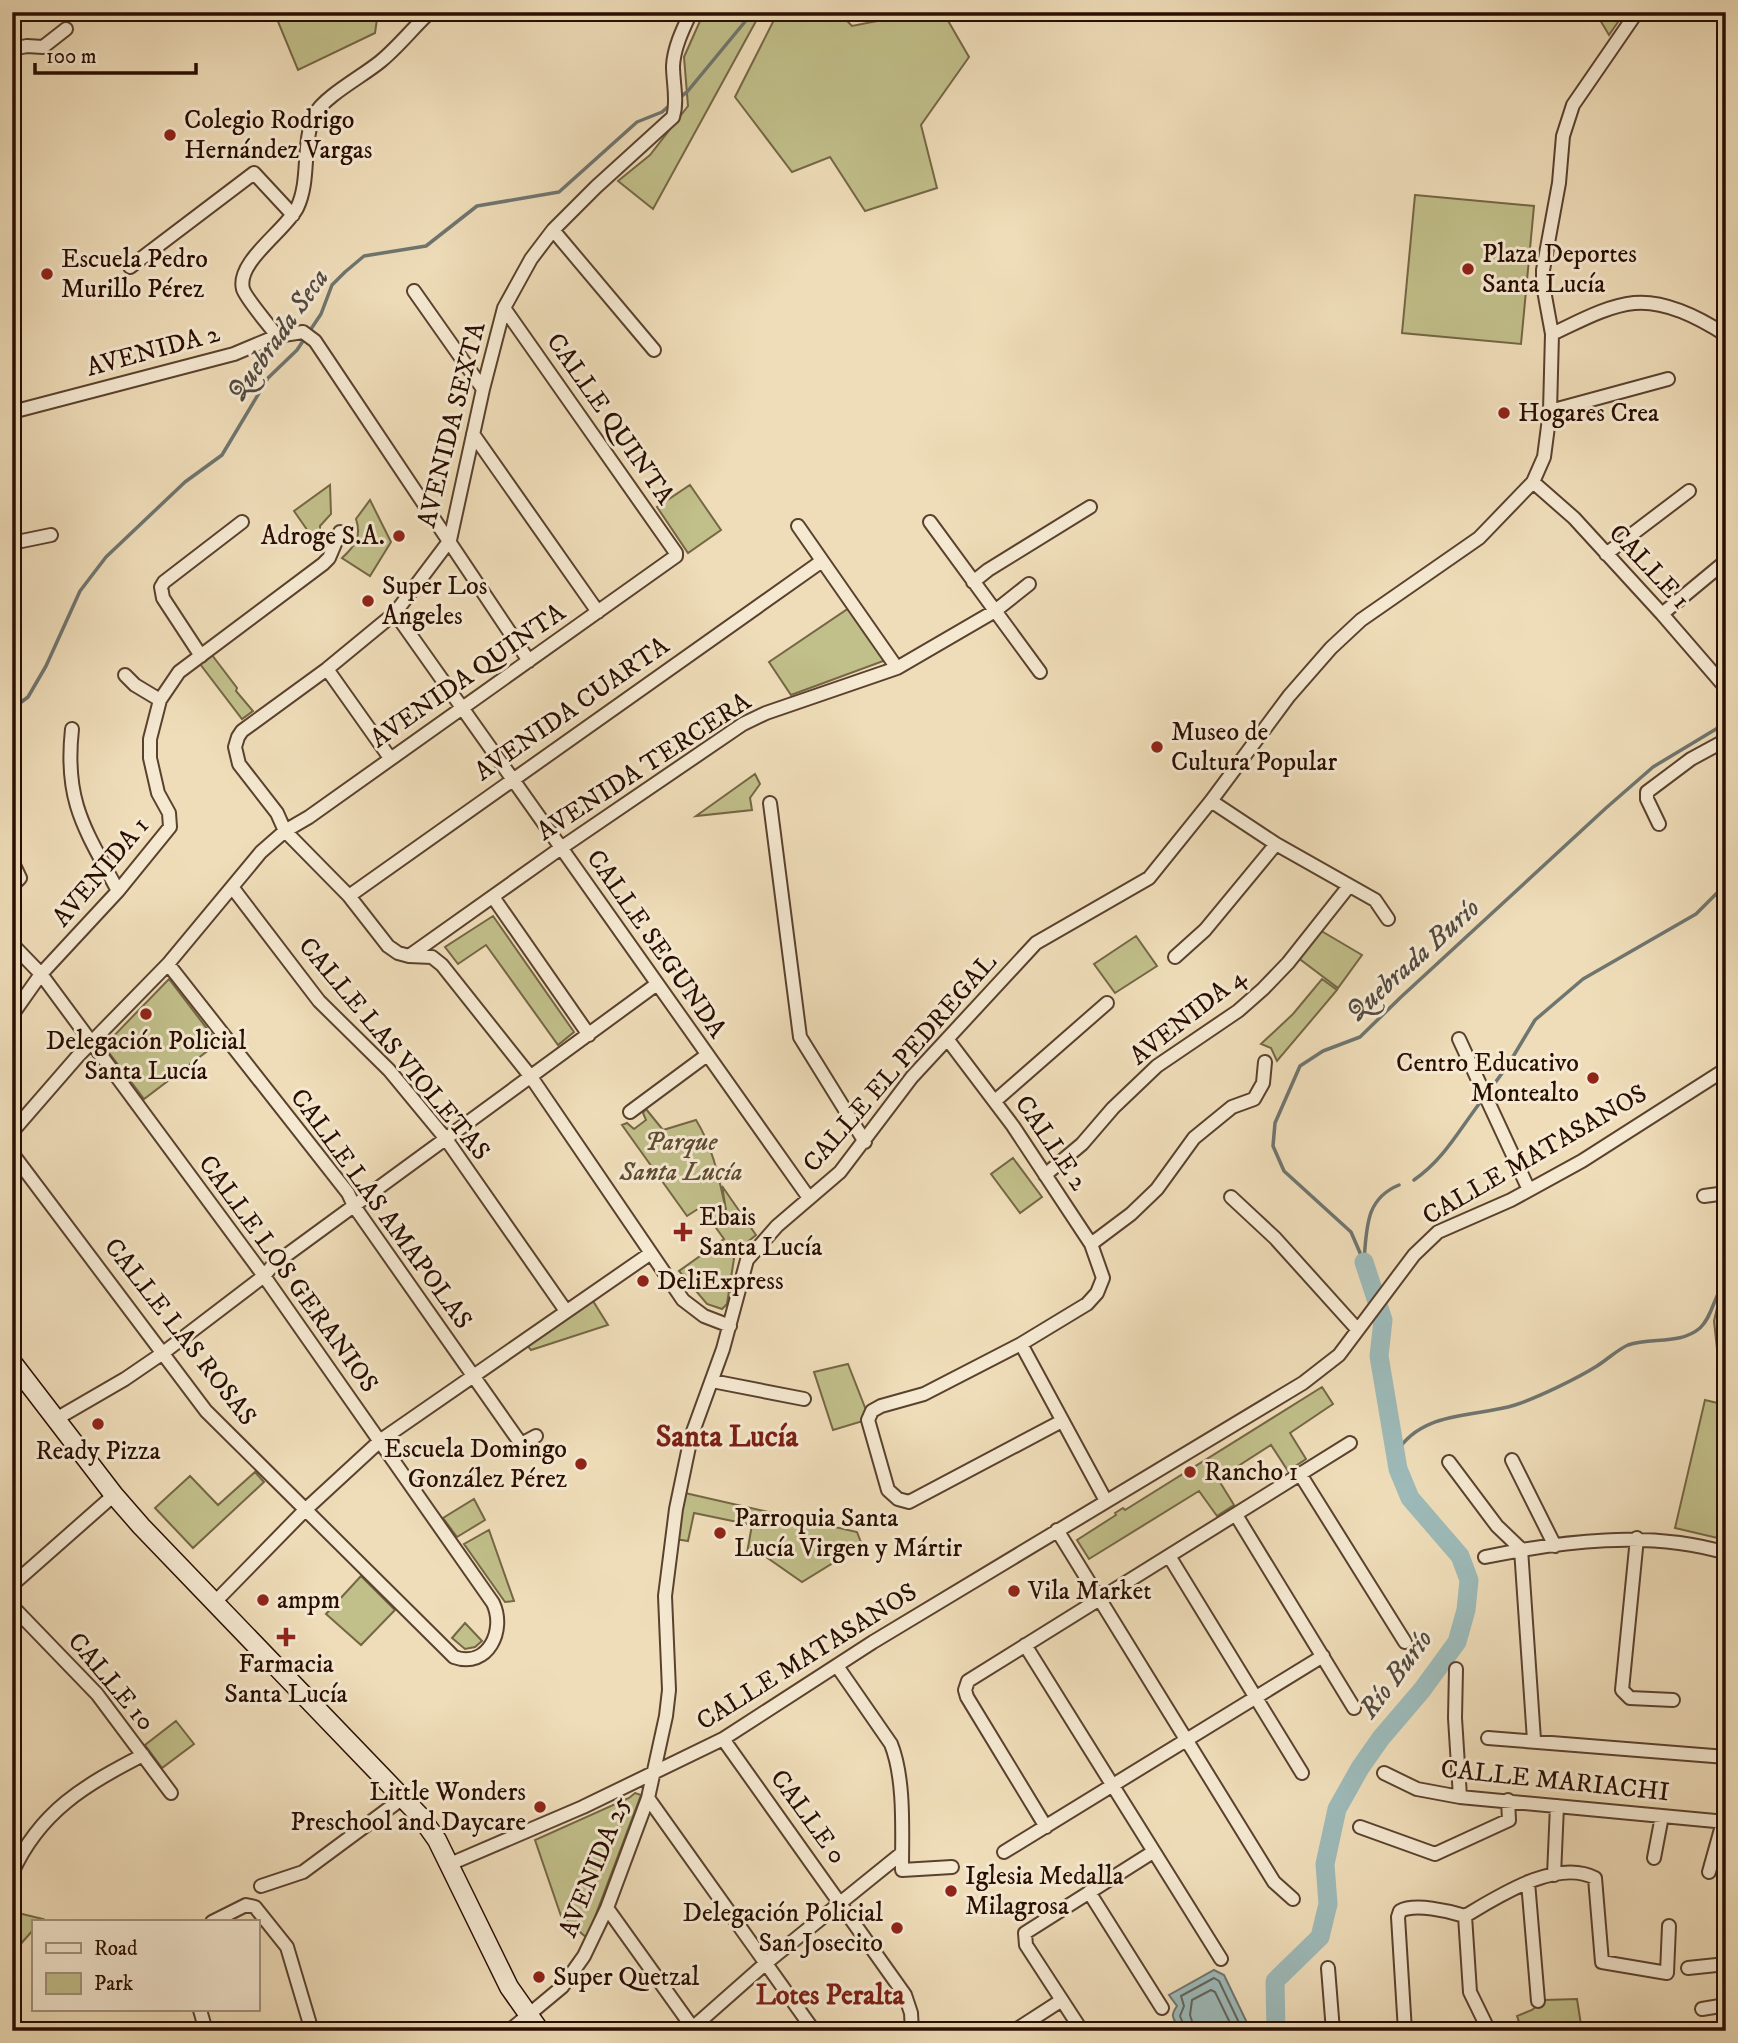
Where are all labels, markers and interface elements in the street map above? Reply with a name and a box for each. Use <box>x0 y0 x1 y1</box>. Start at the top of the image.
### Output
scale bar <box>35 32 196 76</box>
text: 100 m <box>46 44 97 70</box>
place label: Colegio Rodrigo Hernández Vargas <box>184 104 373 167</box>
marker: Colegio Rodrigo Hernández Vargas <box>162 127 178 143</box>
place label: Plaza Deportes Santa Lucía <box>1482 238 1637 301</box>
place label: Escuela Pedro Murillo Pérez <box>61 243 208 306</box>
marker: Plaza Deportes Santa Lucía <box>1460 261 1476 277</box>
water label: Quebrada Seca <box>219 262 337 408</box>
marker: Escuela Pedro Murillo Pérez <box>39 266 55 282</box>
street label: AVENIDA 2 <box>83 317 224 385</box>
street label: AVENIDA SEXTA <box>411 319 494 531</box>
street label: CALLE QUINTA <box>539 327 682 512</box>
place label: Hogares Crea <box>1518 397 1659 430</box>
marker: Hogares Crea <box>1496 405 1512 421</box>
street label: CALLE 1 <box>1601 517 1697 617</box>
place label: Adroge S.A. <box>261 520 385 553</box>
marker: Adroge S.A. <box>391 528 407 544</box>
place label: Super Los Angeles <box>382 570 487 633</box>
marker: Super Los Angeles <box>360 593 376 609</box>
street label: AVENIDA QUINTA <box>364 596 572 756</box>
street label: AVENIDA CUARTA <box>468 629 676 789</box>
street label: AVENIDA TERCERA <box>531 685 758 849</box>
place label: Museo de Cultura Popular <box>1171 716 1337 779</box>
marker: Museo de Cultura Popular <box>1149 739 1165 755</box>
street label: AVENIDA 1 <box>45 810 157 934</box>
street label: CALLE SEGUNDA <box>579 843 734 1045</box>
water label: Quebrada Burío <box>1339 891 1487 1029</box>
street label: CALLE LAS VIOLETAS <box>291 931 497 1167</box>
street label: CALLE EL PEDREGAL <box>796 946 1004 1179</box>
street label: AVENIDA 4 <box>1123 961 1254 1073</box>
marker: Delegación Policial Santa Lucía <box>138 1006 154 1022</box>
place label: Delegación Policial Santa Lucía <box>46 1025 246 1088</box>
place label: Centro Educativo Montealto <box>1396 1047 1579 1110</box>
marker: Centro Educativo Montealto <box>1585 1070 1601 1086</box>
street label: CALLE MATASANOS <box>1417 1077 1653 1233</box>
street label: CALLE LAS AMAPOLAS <box>283 1082 479 1336</box>
street label: CALLE 2 <box>1007 1089 1095 1197</box>
park label: Parque Santa Lucía <box>619 1126 742 1189</box>
street label: CALLE LOS GERANIOS <box>191 1149 385 1399</box>
place label: Ebais Santa Lucía <box>699 1201 822 1264</box>
marker: Ebais Santa Lucía <box>673 1222 693 1242</box>
street label: CALLE LAS ROSAS <box>96 1231 264 1433</box>
place label: DeliExpress <box>657 1265 784 1298</box>
marker: DeliExpress <box>635 1273 651 1289</box>
marker: Ready Pizza <box>90 1416 106 1432</box>
district label: Santa Lucía <box>656 1419 799 1456</box>
place label: Escuela Domingo González Pérez <box>384 1433 567 1496</box>
place label: Ready Pizza <box>35 1435 161 1468</box>
marker: Escuela Domingo González Pérez <box>573 1456 589 1472</box>
place label: Rancho 1 <box>1204 1456 1298 1489</box>
marker: Rancho 1 <box>1182 1464 1198 1480</box>
place label: Parroquia Santa Lucía Virgen y Mártir <box>734 1502 962 1565</box>
marker: Parroquia Santa Lucía Virgen y Mártir <box>712 1525 728 1541</box>
place label: Vila Market <box>1027 1575 1152 1608</box>
street label: CALLE MATASANOS <box>691 1576 923 1738</box>
marker: Vila Market <box>1006 1583 1022 1599</box>
place label: ampm <box>277 1584 340 1617</box>
marker: ampm <box>255 1592 271 1608</box>
water label: Río Burío <box>1351 1623 1441 1726</box>
street label: CALLE 10 <box>60 1626 162 1738</box>
marker: Farmacia Santa Lucía <box>278 1629 294 1645</box>
place label: Farmacia Santa Lucía <box>224 1648 348 1711</box>
street label: CALLE MARIACHI <box>1439 1753 1671 1809</box>
street label: CALLE 0 <box>763 1763 853 1871</box>
place label: Little Wonders Preschool and Daycare <box>290 1776 526 1839</box>
street label: AVENIDA 25 <box>552 1791 638 1942</box>
marker: Little Wonders Preschool and Daycare <box>532 1799 548 1815</box>
place label: Iglesia Medalla Milagrosa <box>965 1860 1124 1923</box>
marker: Iglesia Medalla Milagrosa <box>943 1883 959 1899</box>
place label: Delegación Policial San Josecito <box>683 1897 883 1960</box>
legend <box>32 1920 259 2011</box>
marker: Delegación Policial San Josecito <box>889 1920 905 1936</box>
text: Road <box>94 1936 138 1962</box>
place label: Super Quetzal <box>553 1961 700 1994</box>
marker: Super Quetzal <box>531 1969 547 1985</box>
text: Park <box>94 1971 134 1997</box>
district label: Lotes Peralta <box>756 1978 905 2013</box>

